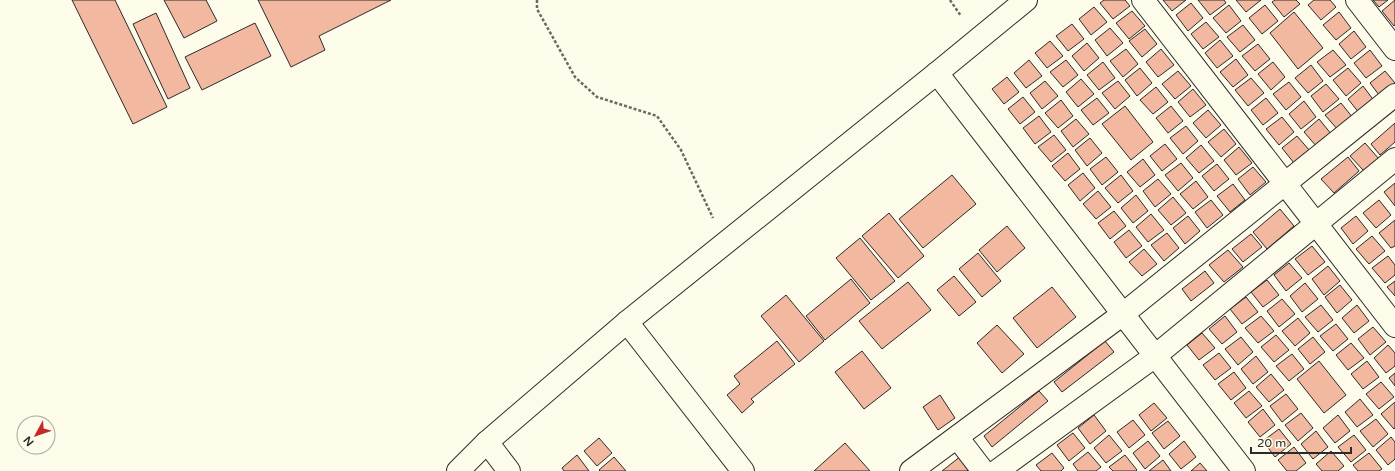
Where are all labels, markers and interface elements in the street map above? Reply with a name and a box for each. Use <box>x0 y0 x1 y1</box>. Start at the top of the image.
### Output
north arrow <box>16 415 56 455</box>
scale bar <box>1251 429 1351 455</box>
text: N <box>21 434 37 449</box>
text: 20 m <box>1257 436 1286 450</box>

